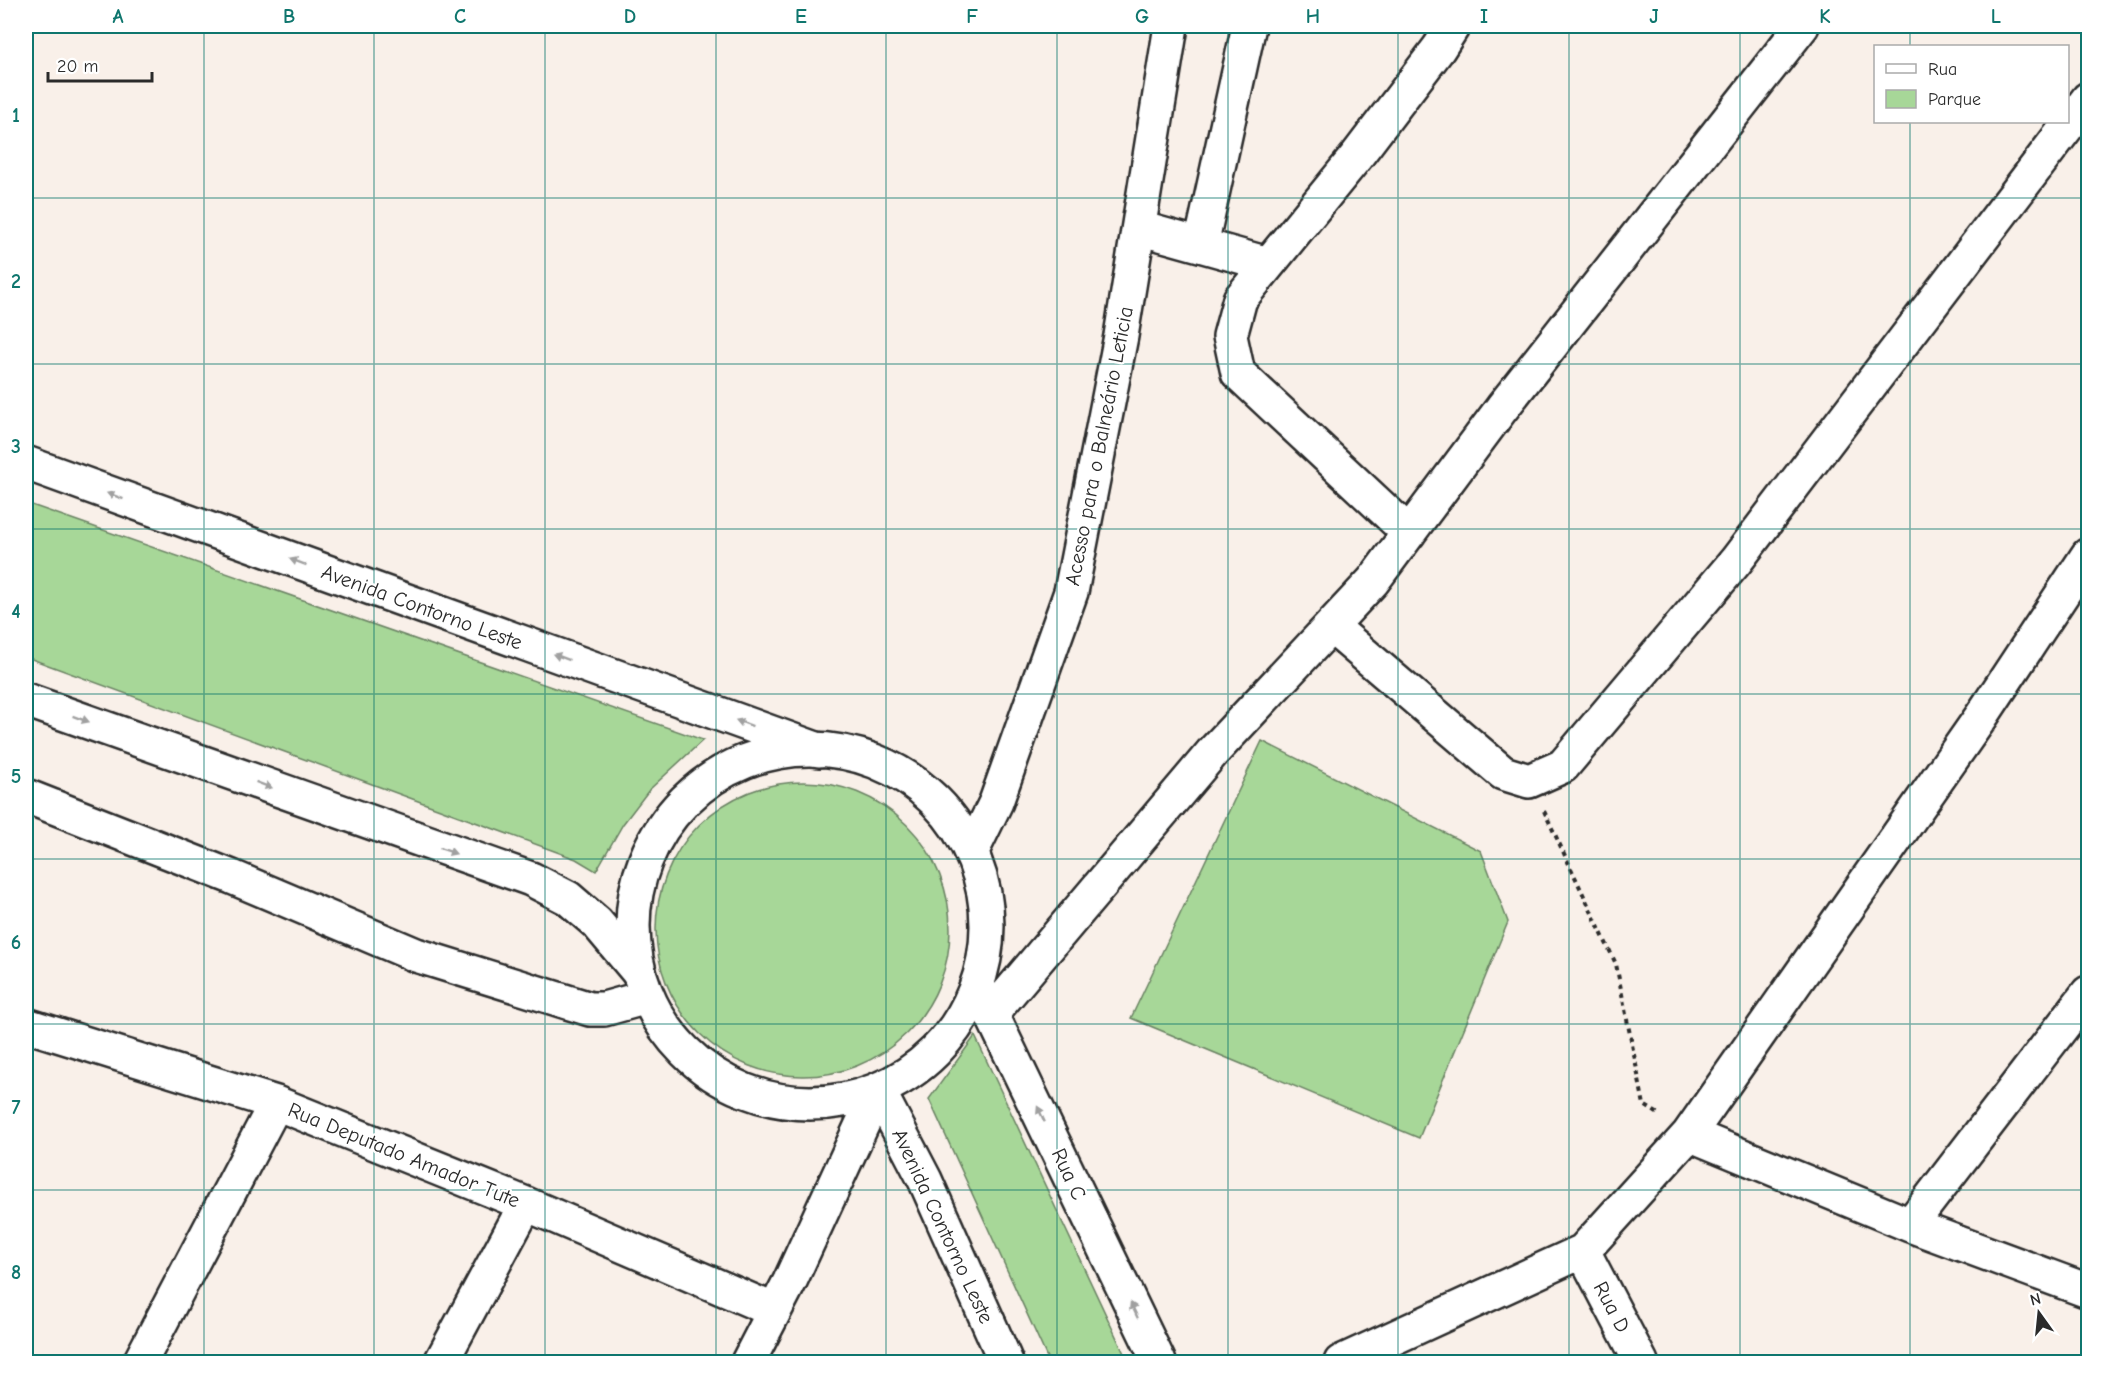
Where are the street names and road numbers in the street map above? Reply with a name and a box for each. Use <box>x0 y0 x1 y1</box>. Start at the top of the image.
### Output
street label: Acesso para o Balneário Leticia <box>1060 304 1138 588</box>
street label: Avenida Contorno Leste <box>318 559 526 655</box>
street label: Rua Deputado Amador Tute <box>285 1097 523 1213</box>
street label: Avenida Contorno Leste <box>887 1125 999 1327</box>
street label: Rua C <box>1047 1144 1091 1204</box>
street label: Rua D <box>1589 1277 1635 1337</box>

